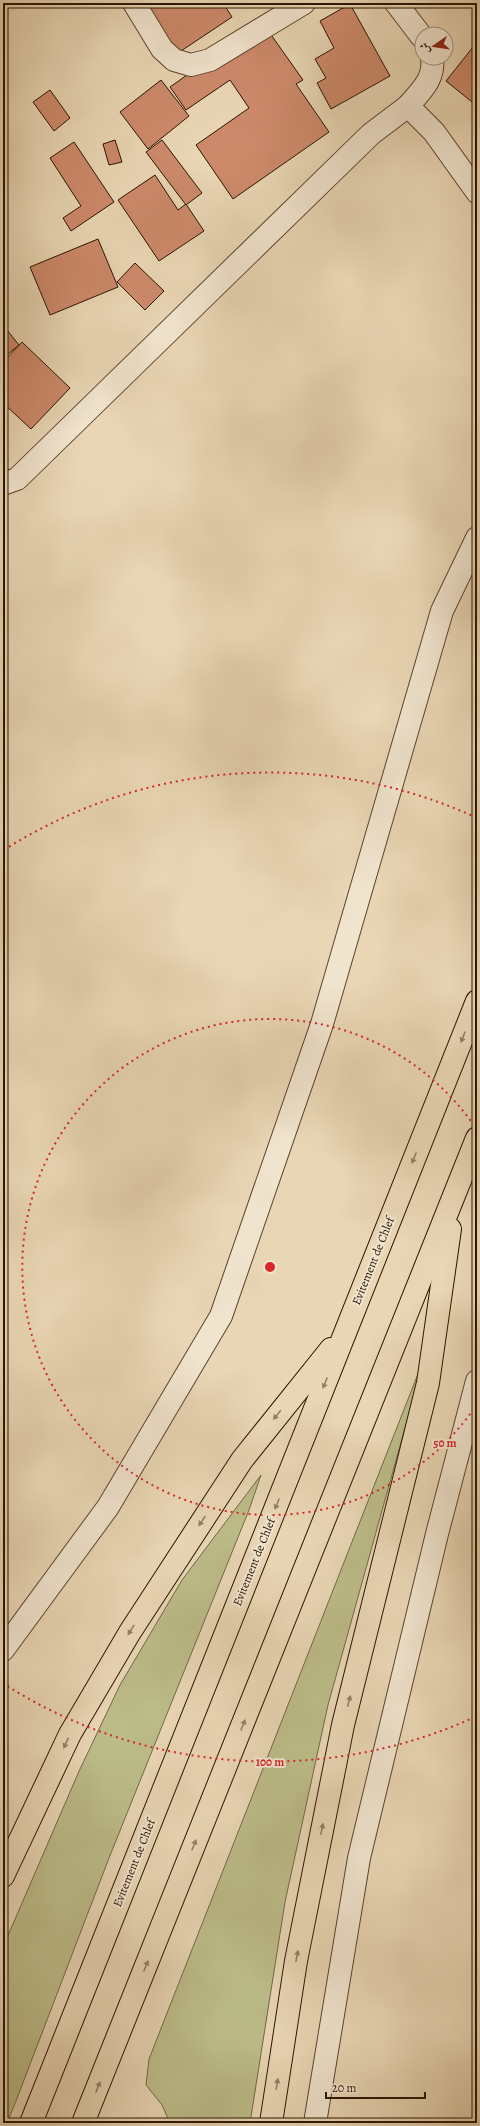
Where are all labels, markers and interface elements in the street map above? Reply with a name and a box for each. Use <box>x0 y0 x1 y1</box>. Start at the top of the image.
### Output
north arrow <box>414 26 454 66</box>
text: ش <box>416 41 433 55</box>
one-way arrow <box>459 1032 465 1044</box>
one-way arrow <box>411 1153 417 1165</box>
street label: Evitement de Chlef <box>348 1213 399 1307</box>
centre of rings <box>263 1260 277 1274</box>
one-way arrow <box>321 1377 327 1389</box>
one-way arrow <box>273 1410 282 1421</box>
text: 50 m <box>433 1435 457 1451</box>
one-way arrow <box>273 1498 279 1510</box>
street label: Evitement de Chlef <box>229 1514 280 1608</box>
one-way arrow <box>198 1516 206 1526</box>
one-way arrow <box>128 1624 135 1636</box>
one-way arrow <box>346 1695 352 1708</box>
one-way arrow <box>240 1718 246 1730</box>
one-way arrow <box>63 1737 69 1748</box>
text: 100 m <box>256 1754 284 1770</box>
street label: Evitement de Chlef <box>109 1815 160 1909</box>
one-way arrow <box>319 1822 325 1835</box>
one-way arrow <box>192 1839 198 1851</box>
one-way arrow <box>294 1950 300 1962</box>
one-way arrow <box>143 1961 149 1972</box>
scale bar <box>326 2074 425 2100</box>
one-way arrow <box>274 2078 280 2091</box>
one-way arrow <box>95 2080 101 2092</box>
text: 20 m <box>332 2080 356 2096</box>

